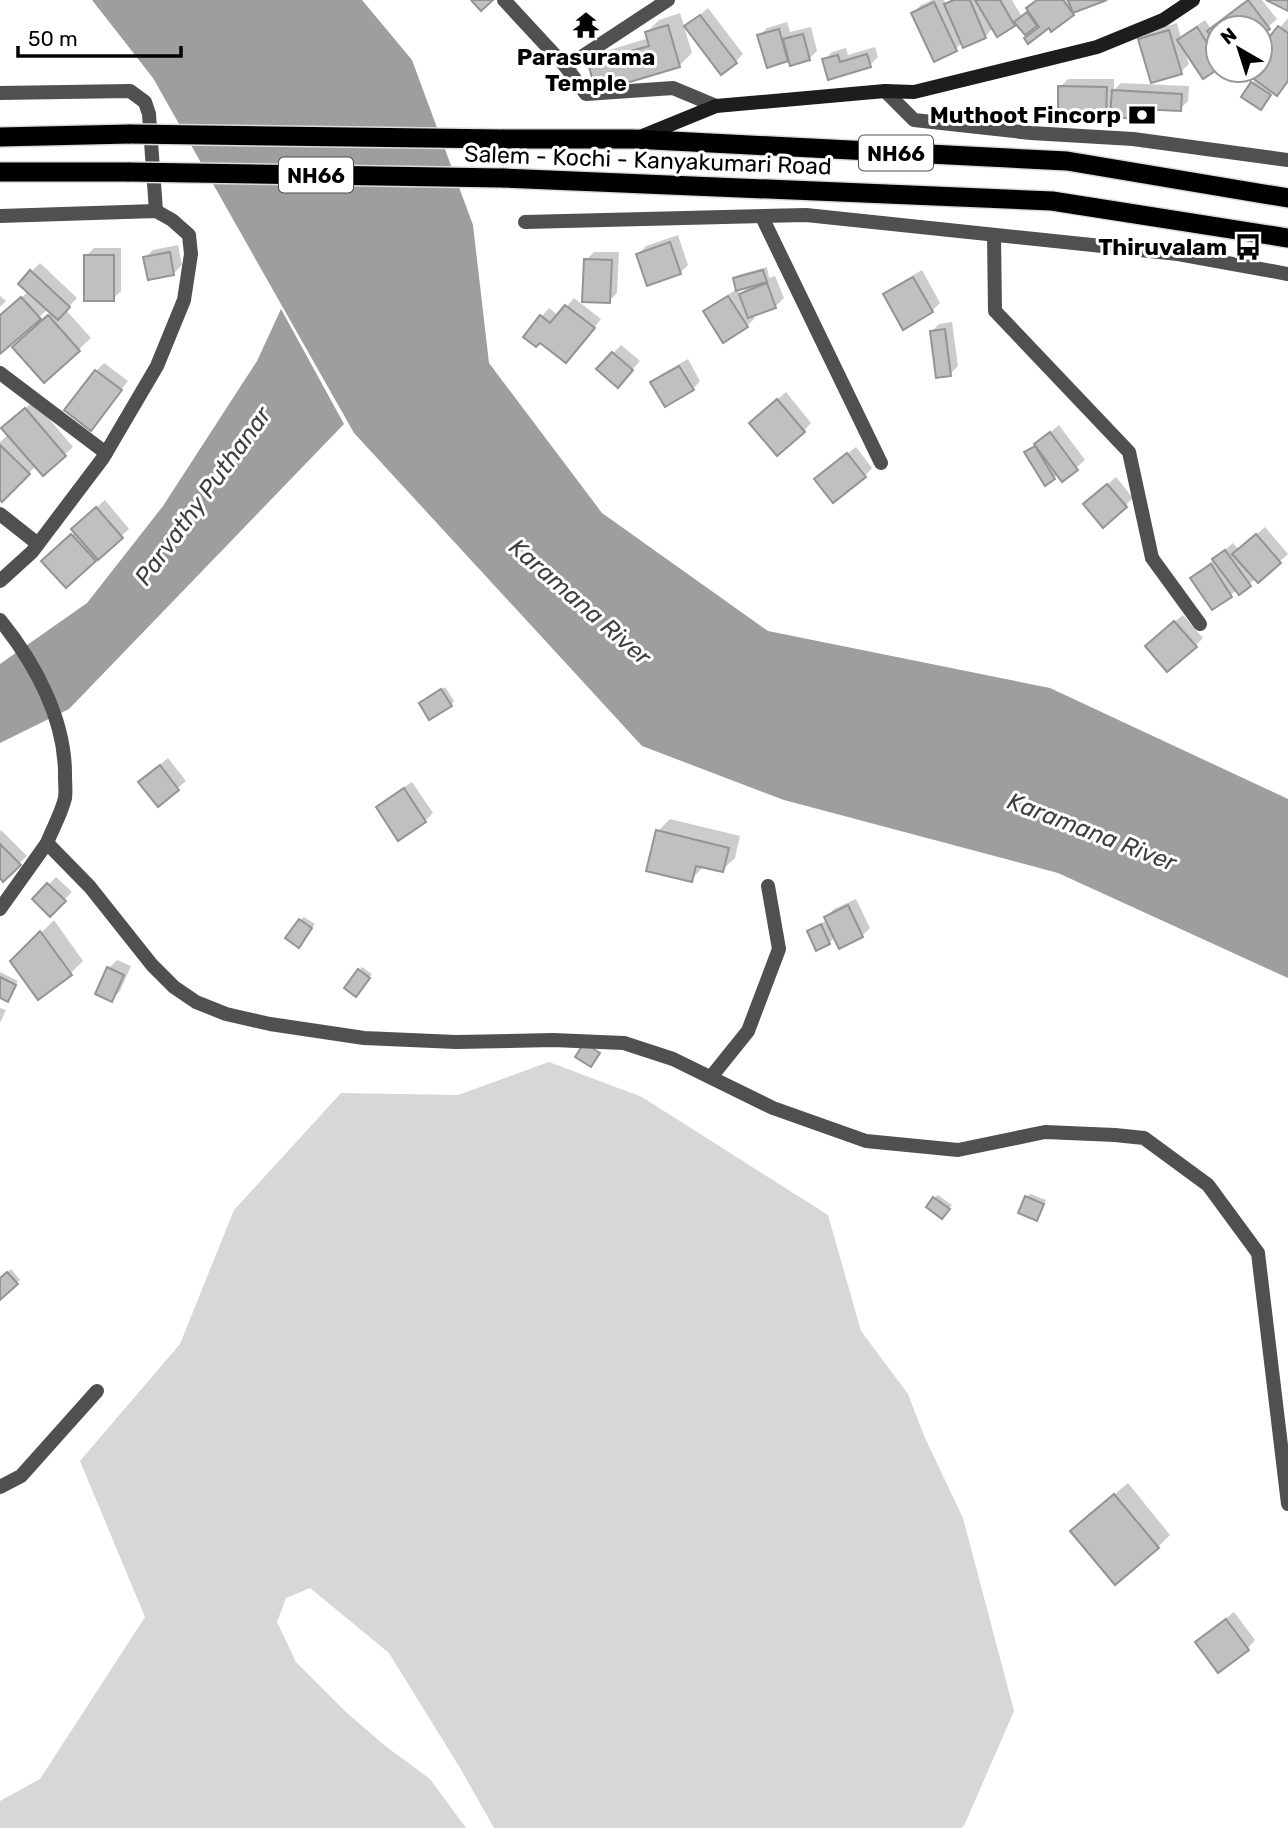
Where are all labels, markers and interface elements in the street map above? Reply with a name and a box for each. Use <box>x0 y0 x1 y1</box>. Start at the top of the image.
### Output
temple icon: Parasurama Temple <box>571 10 601 40</box>
scale bar <box>18 14 180 58</box>
north arrow <box>1204 14 1274 84</box>
text: N <box>1216 23 1241 49</box>
text: 50 m <box>28 26 78 51</box>
place label: Parasurama Temple <box>517 43 655 97</box>
bank icon: Muthoot Fincorp <box>1127 100 1157 130</box>
place label: Muthoot Fincorp <box>930 101 1121 129</box>
road number: NH66 <box>859 136 933 170</box>
street label: Salem - Kochi - Kanyakumari Road <box>464 140 832 180</box>
road number: NH66 <box>279 158 353 192</box>
bus stop icon: Thiruvalam <box>1233 232 1263 262</box>
place label: Thiruvalam <box>1098 233 1227 261</box>
water label: Parvathy Puthanar <box>129 401 278 591</box>
water label: Karamana River <box>503 533 657 672</box>
water label: Karamana River <box>1004 787 1181 877</box>

